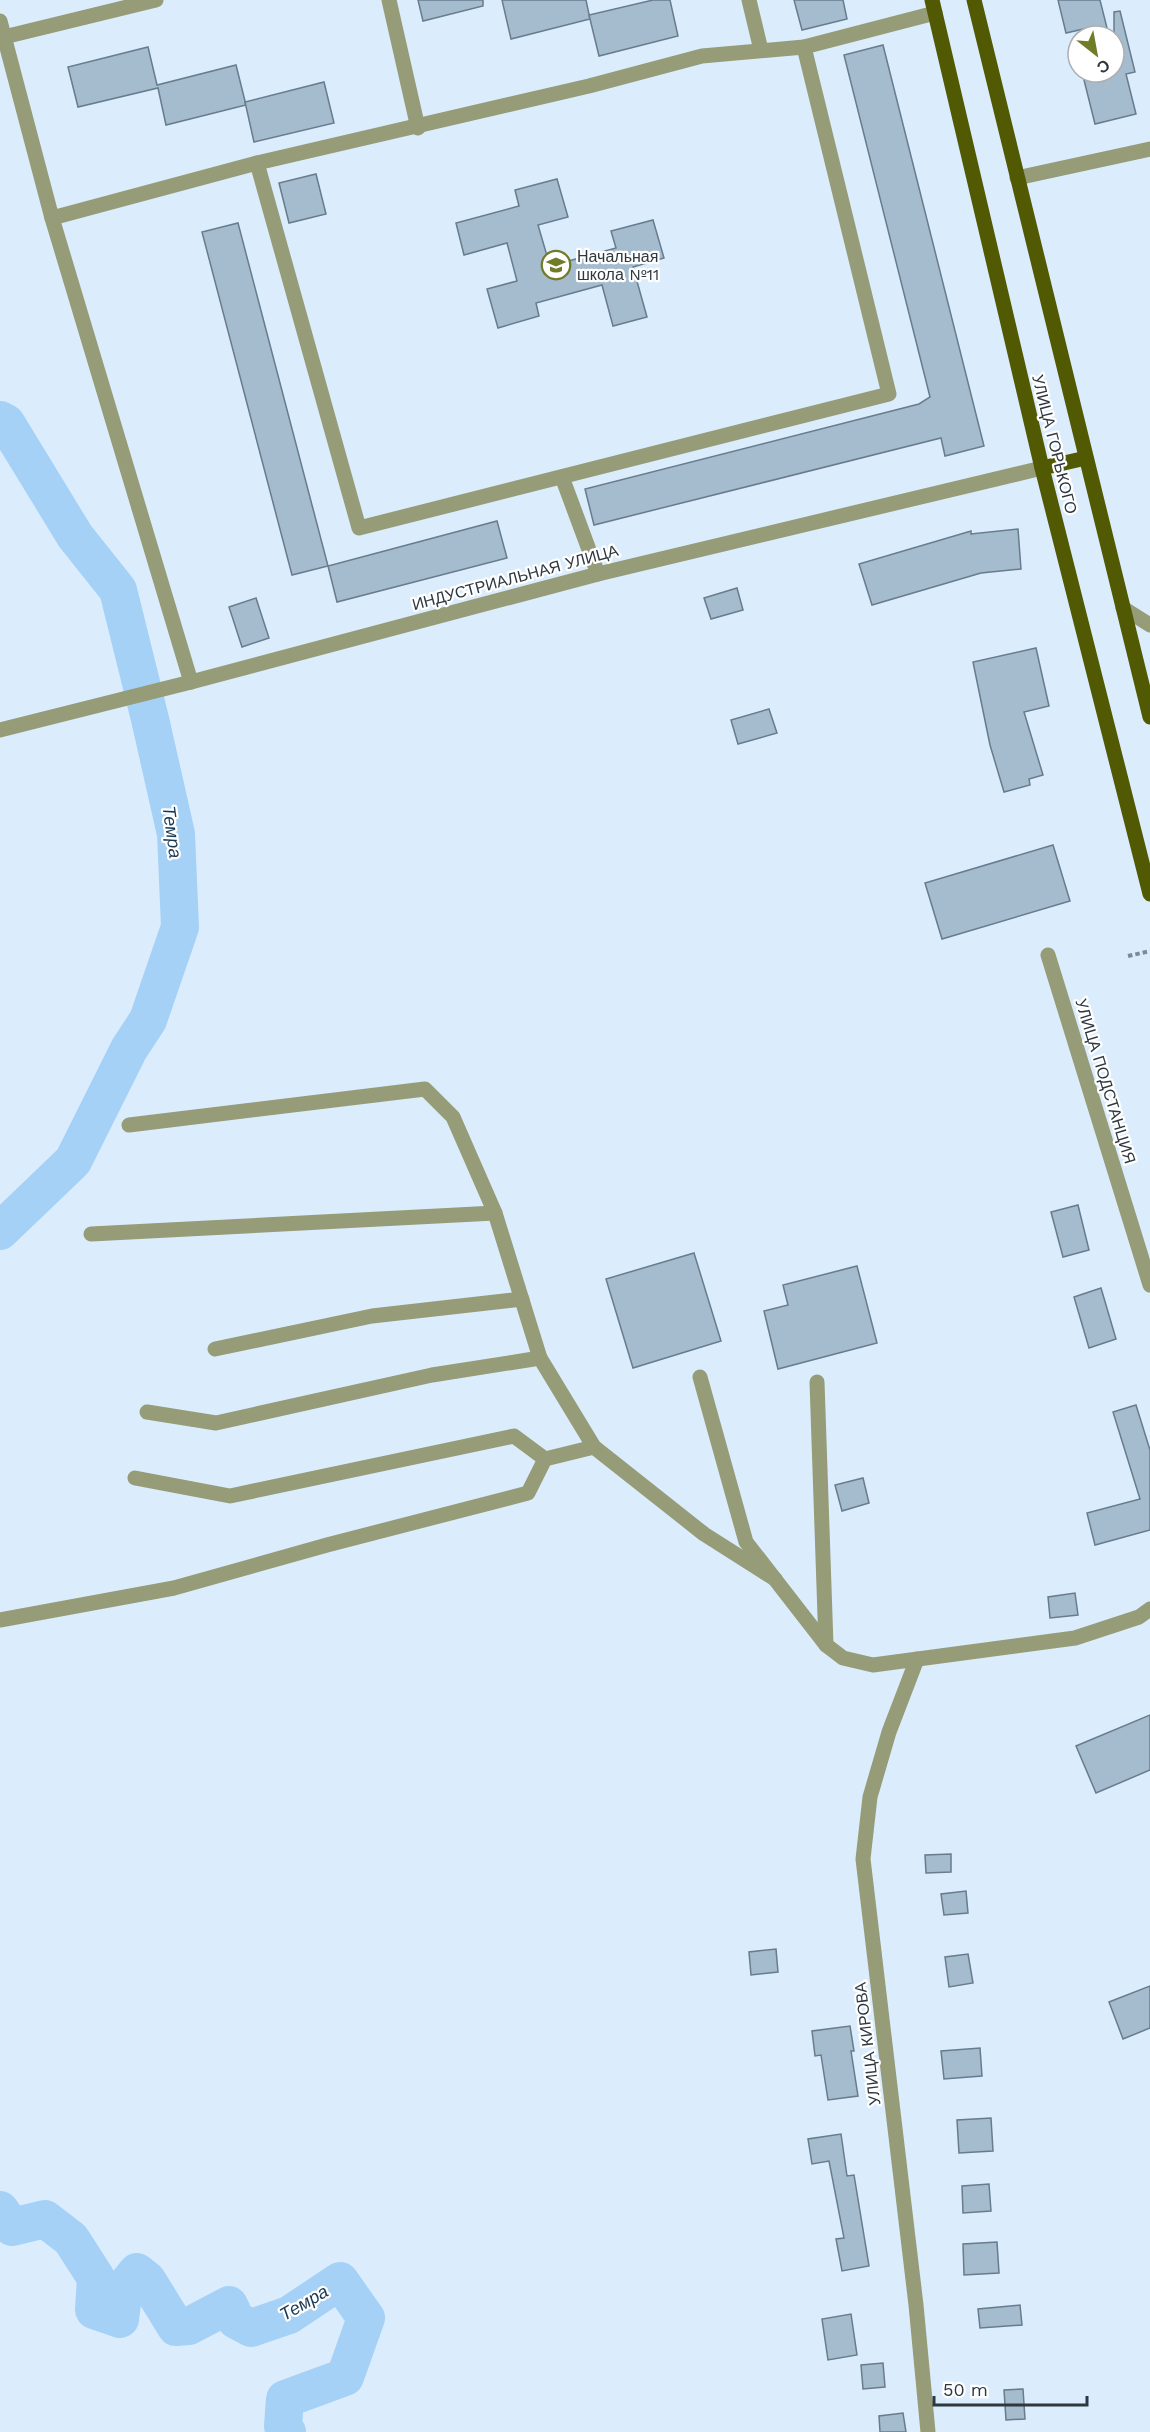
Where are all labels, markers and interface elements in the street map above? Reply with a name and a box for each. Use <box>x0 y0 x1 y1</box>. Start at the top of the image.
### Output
north arrow <box>1066 24 1126 84</box>
text: С <box>1093 55 1113 78</box>
place label: Начальная школа №11 <box>577 247 659 284</box>
school or university icon: Начальная школа №11 <box>540 249 572 281</box>
street label: УЛИЦА ГОРЬКОГО <box>1028 373 1081 516</box>
street label: ИНДУСТРИАЛЬНАЯ УЛИЦА <box>410 541 621 614</box>
water label: Темра <box>158 804 187 859</box>
street label: УЛИЦА ПОДСТАНЦИЯ <box>1071 996 1140 1166</box>
street label: УЛИЦА КИРОВА <box>850 1981 884 2107</box>
water label: Темра <box>276 2280 332 2325</box>
scale bar <box>934 2369 1087 2407</box>
text: 50 m <box>943 2379 988 2400</box>

